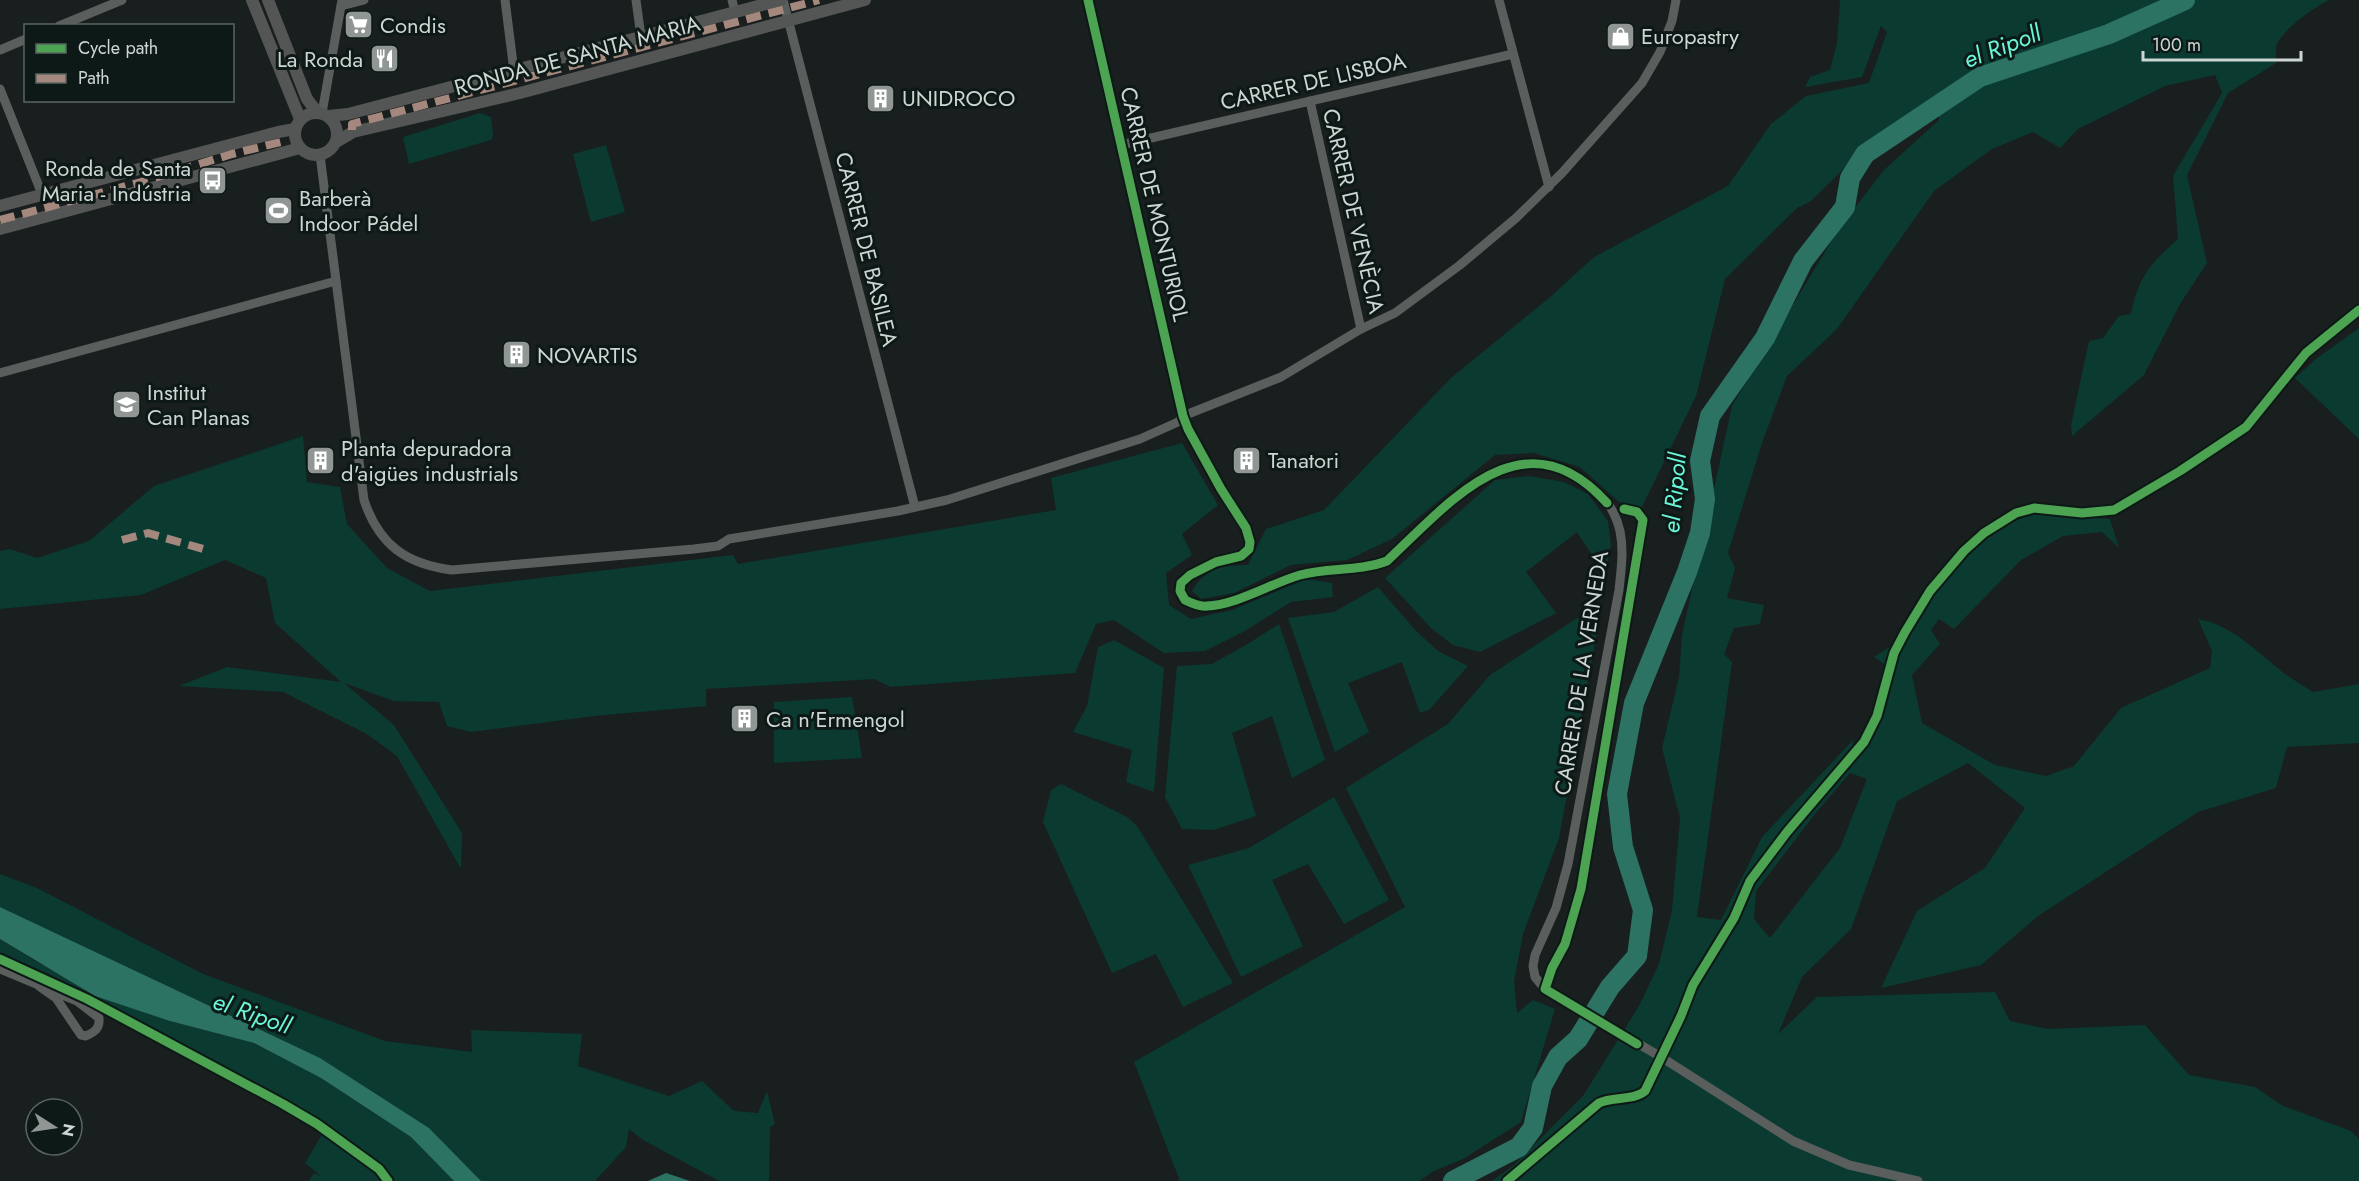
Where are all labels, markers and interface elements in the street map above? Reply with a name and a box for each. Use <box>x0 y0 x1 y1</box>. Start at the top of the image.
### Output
street label: RONDA DE SANTA MARIA <box>451 7 704 103</box>
supermarket icon: Condis <box>343 9 375 41</box>
place label: Condis <box>380 9 446 41</box>
water label: el Ripoll <box>1958 15 2047 77</box>
shop icon: Europastry <box>1604 20 1636 52</box>
place label: Europastry <box>1641 20 1739 52</box>
legend <box>24 24 234 102</box>
scale bar <box>2143 24 2300 62</box>
text: 100 m <box>2152 32 2201 58</box>
text: Cycle path <box>78 35 158 61</box>
place label: La Ronda <box>277 43 363 75</box>
restaurant icon: La Ronda <box>368 43 400 75</box>
street label: CARRER DE LISBOA <box>1217 44 1409 118</box>
text: Path <box>78 65 110 91</box>
building icon: UNIDROCO <box>865 82 897 114</box>
place label: UNIDROCO <box>902 82 1015 114</box>
street label: CARRER DE MONTURIOL <box>1112 84 1198 325</box>
street label: CARRER DE VENÈCIA <box>1315 105 1393 317</box>
street label: CARRER DE BASILEA <box>827 149 907 350</box>
place label: Ronda de Santa Maria - Indústria <box>42 152 191 209</box>
bus stop icon: Ronda de Santa Maria - Indústria <box>196 165 228 197</box>
place label: Barberà Indoor Pádel <box>299 182 418 239</box>
sports icon: Barberà Indoor Pádel <box>262 195 294 227</box>
building icon: NOVARTIS <box>500 339 532 371</box>
place label: NOVARTIS <box>537 339 638 371</box>
place label: Institut Can Planas <box>147 376 250 433</box>
school or university icon: Institut Can Planas <box>110 389 142 421</box>
place label: Planta depuradora d'aigües industrials <box>341 432 518 489</box>
building icon: Tanatori <box>1231 444 1263 476</box>
place label: Tanatori <box>1268 444 1339 476</box>
building icon: Planta depuradora d'aigües industrials <box>304 445 336 477</box>
water label: el Ripoll <box>1653 450 1695 535</box>
street label: CARRER DE LA VERNEDA <box>1546 548 1616 798</box>
building icon: Ca n'Ermengol <box>729 703 761 735</box>
place label: Ca n'Ermengol <box>766 703 905 735</box>
water label: el Ripoll <box>208 983 297 1043</box>
north arrow <box>24 1097 84 1157</box>
text: N <box>56 1121 81 1139</box>

